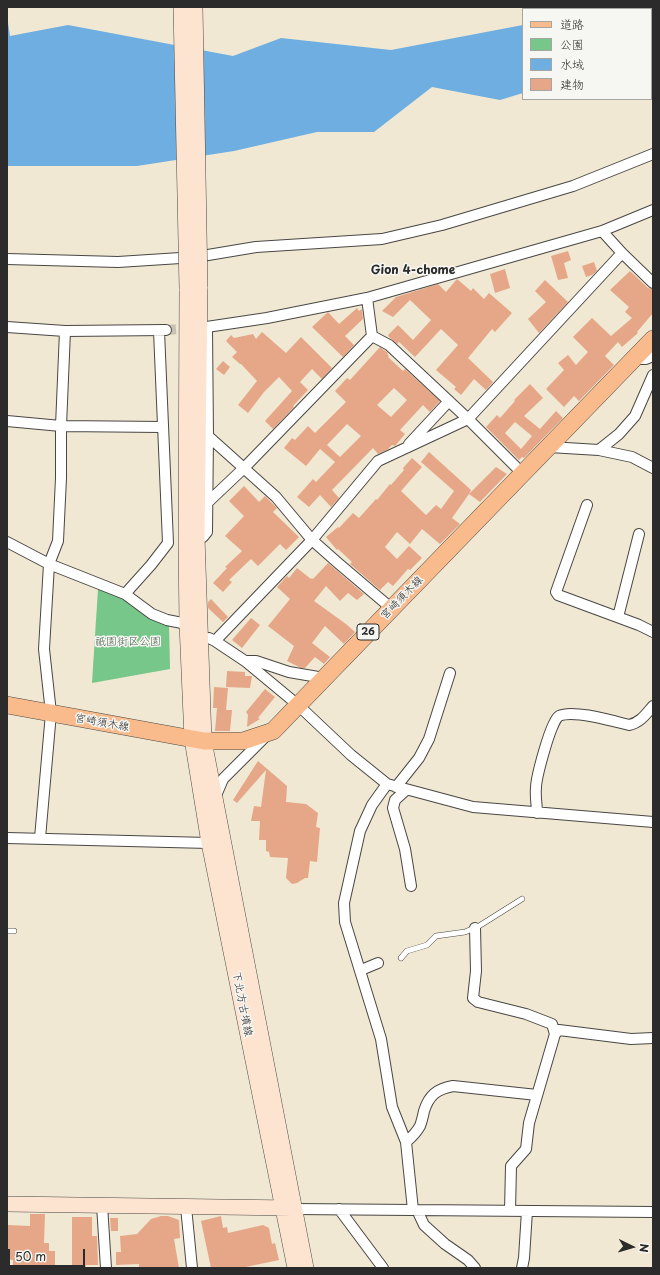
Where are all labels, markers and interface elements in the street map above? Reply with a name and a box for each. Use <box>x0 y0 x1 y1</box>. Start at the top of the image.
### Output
legend <box>522 8 652 100</box>
text: 道路 <box>560 15 584 33</box>
text: 公園 <box>560 35 584 53</box>
text: 水域 <box>560 55 584 73</box>
text: 建物 <box>560 75 584 93</box>
district label: Gion 4-chome <box>371 264 455 278</box>
street label: 宮崎須木線 <box>378 574 426 622</box>
road number: 26 <box>357 624 379 640</box>
park label: 祇園街区公園 <box>95 635 161 649</box>
street label: 宮崎須木線 <box>74 712 130 734</box>
street label: 下北方古墳線 <box>229 970 255 1038</box>
north arrow <box>612 1227 652 1267</box>
scale bar <box>10 1241 87 1267</box>
text: N <box>636 1243 653 1253</box>
text: 50 m <box>15 1247 46 1265</box>

